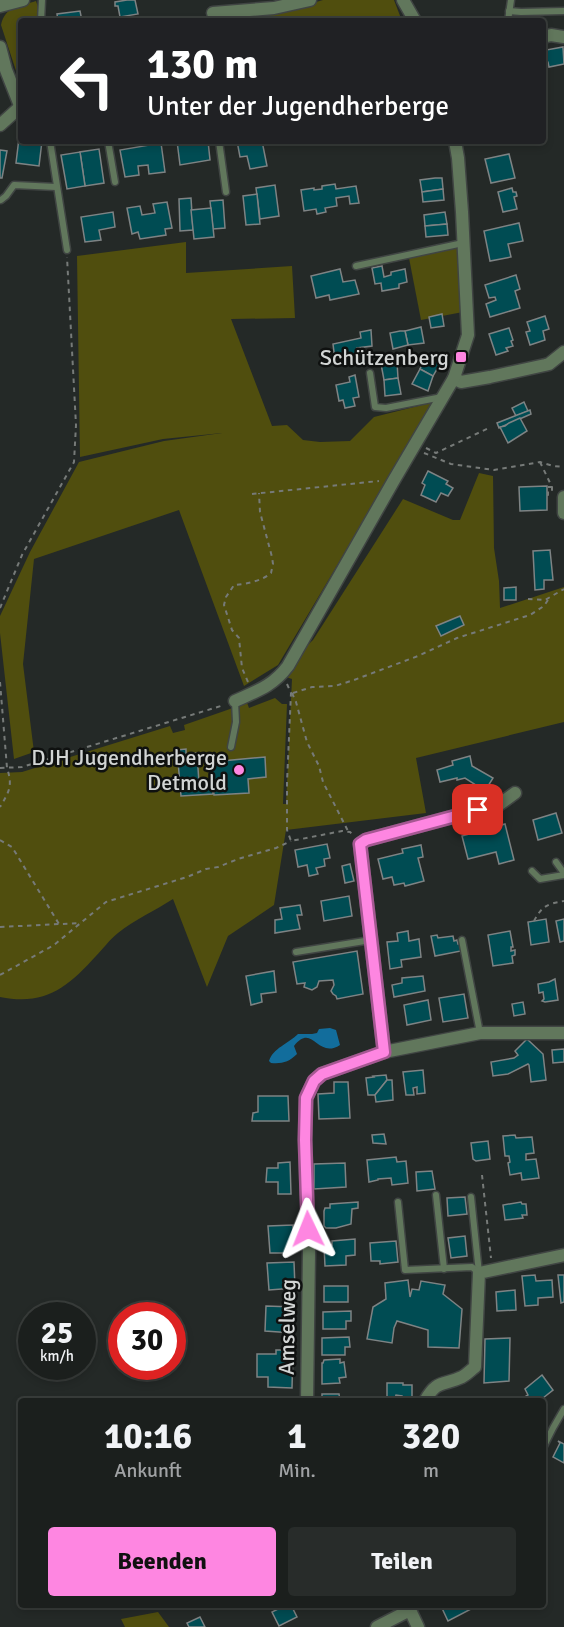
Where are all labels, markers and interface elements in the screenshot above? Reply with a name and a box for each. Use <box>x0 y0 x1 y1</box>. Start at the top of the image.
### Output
text: 130 m <box>147 39 258 90</box>
icon: left <box>48 42 126 120</box>
text: Unter der Jugendherberge <box>147 90 449 123</box>
place label: Schützenberg <box>320 344 449 371</box>
marker: Schützenberg <box>454 350 468 364</box>
place label: DJH Jugendherberge Detmold <box>31 744 227 796</box>
marker: DJH Jugendherberge Detmold <box>232 763 246 777</box>
pin <box>452 784 503 835</box>
icon: arrive <box>461 793 494 826</box>
position arrow <box>276 1197 340 1261</box>
street label: Amselweg <box>273 1279 301 1375</box>
speed limit sign: 30 <box>108 1302 186 1380</box>
text: 25 <box>41 1315 73 1352</box>
text: km/h <box>40 1347 74 1365</box>
text: 10:16 <box>104 1414 192 1459</box>
text: 1 <box>287 1414 307 1459</box>
text: 320 <box>402 1414 460 1459</box>
text: Ankunft <box>114 1458 182 1483</box>
text: Min. <box>278 1458 316 1483</box>
text: m <box>423 1458 439 1483</box>
button: Beenden <box>48 1527 276 1596</box>
button: Teilen <box>288 1527 516 1596</box>

